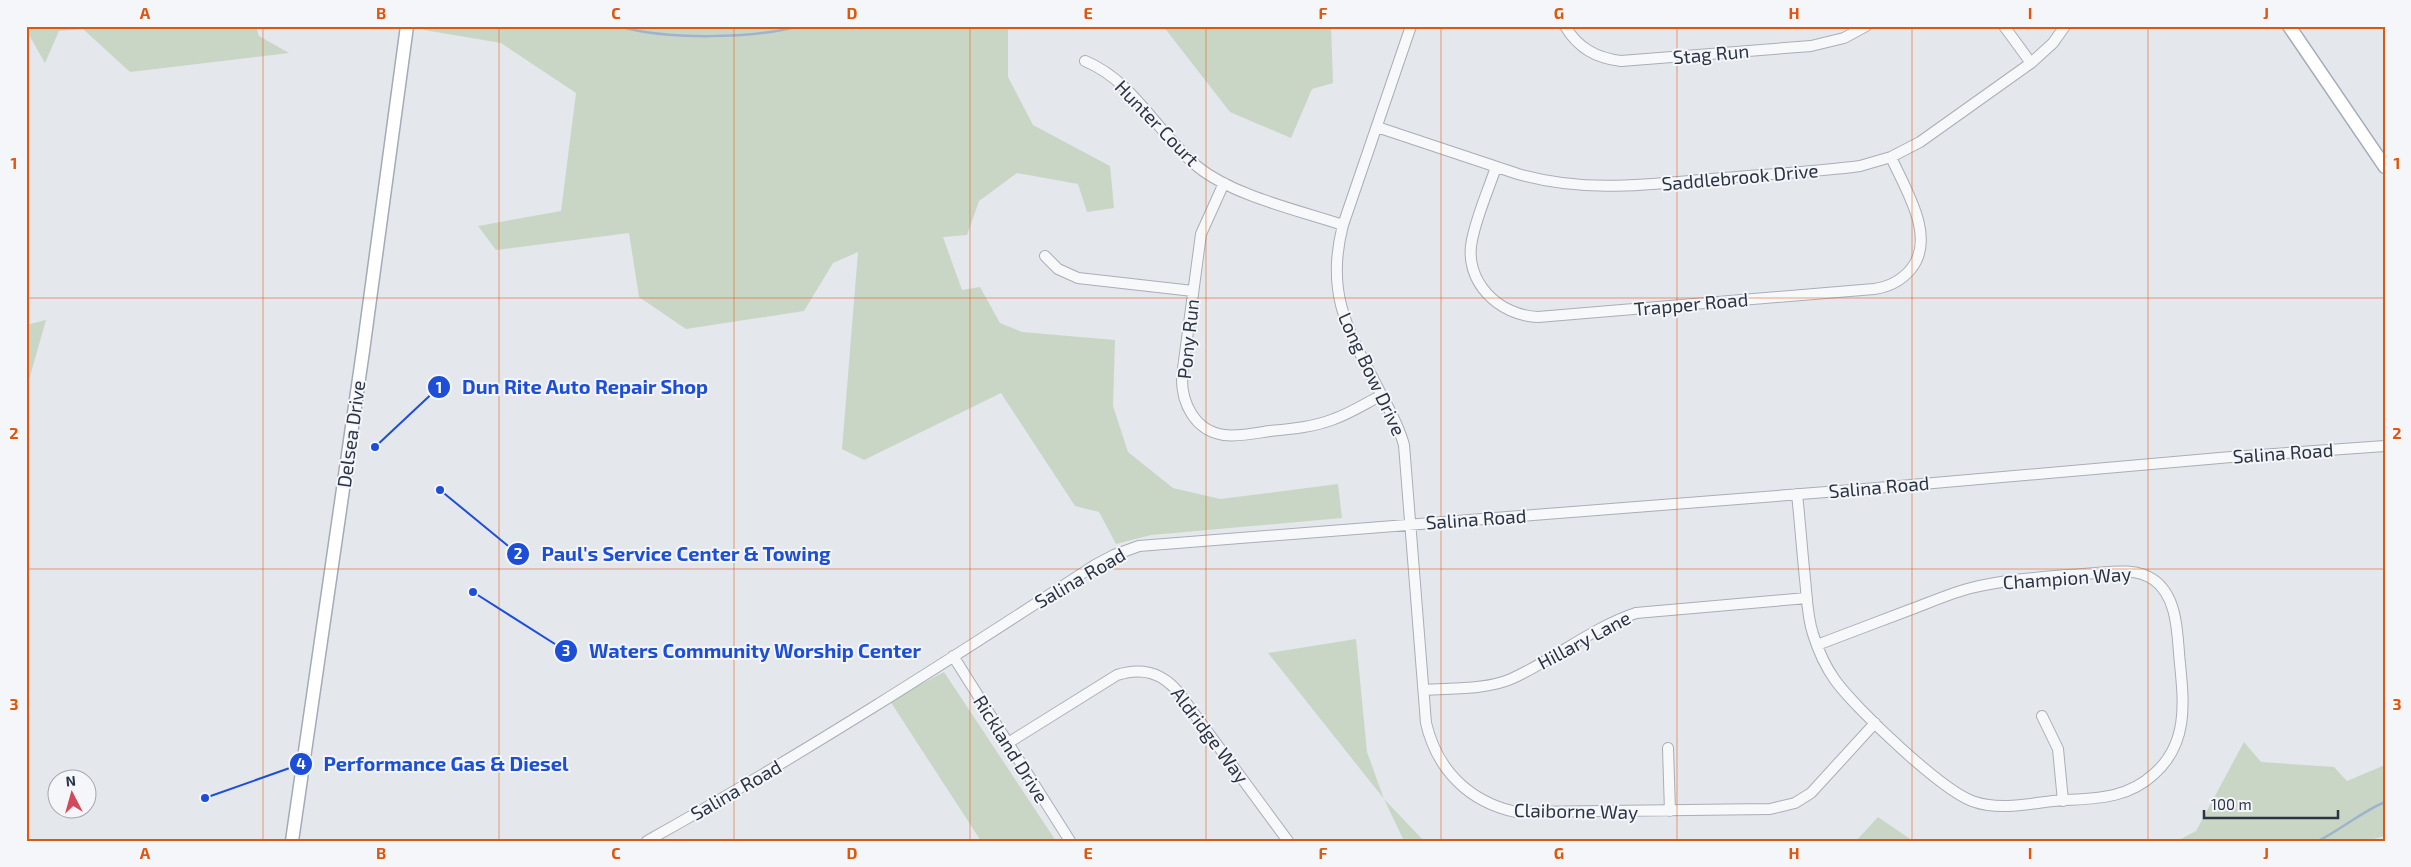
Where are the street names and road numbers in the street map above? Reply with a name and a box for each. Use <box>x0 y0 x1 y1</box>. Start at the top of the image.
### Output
street label: Stag Run <box>1672 39 1750 68</box>
street label: Hunter Court <box>1111 75 1204 170</box>
street label: Saddlebrook Drive <box>1661 158 1819 195</box>
street label: Trapper Road <box>1633 287 1749 320</box>
street label: Pony Run <box>1172 298 1203 380</box>
street label: Long Bow Drive <box>1334 308 1411 439</box>
street label: Delsea Drive <box>332 379 369 489</box>
street label: Salina Road <box>2232 438 2334 467</box>
street label: Salina Road <box>1828 471 1930 502</box>
street label: Salina Road <box>1425 504 1527 533</box>
street label: Salina Road <box>1030 542 1129 613</box>
street label: Champion Way <box>2002 562 2132 593</box>
street label: Hillary Lane <box>1533 605 1634 674</box>
street label: Aldridge Way <box>1167 682 1254 787</box>
street label: Rickland Drive <box>969 691 1054 807</box>
street label: Salina Road <box>686 754 785 825</box>
street label: Claiborne Way <box>1514 798 1638 823</box>

